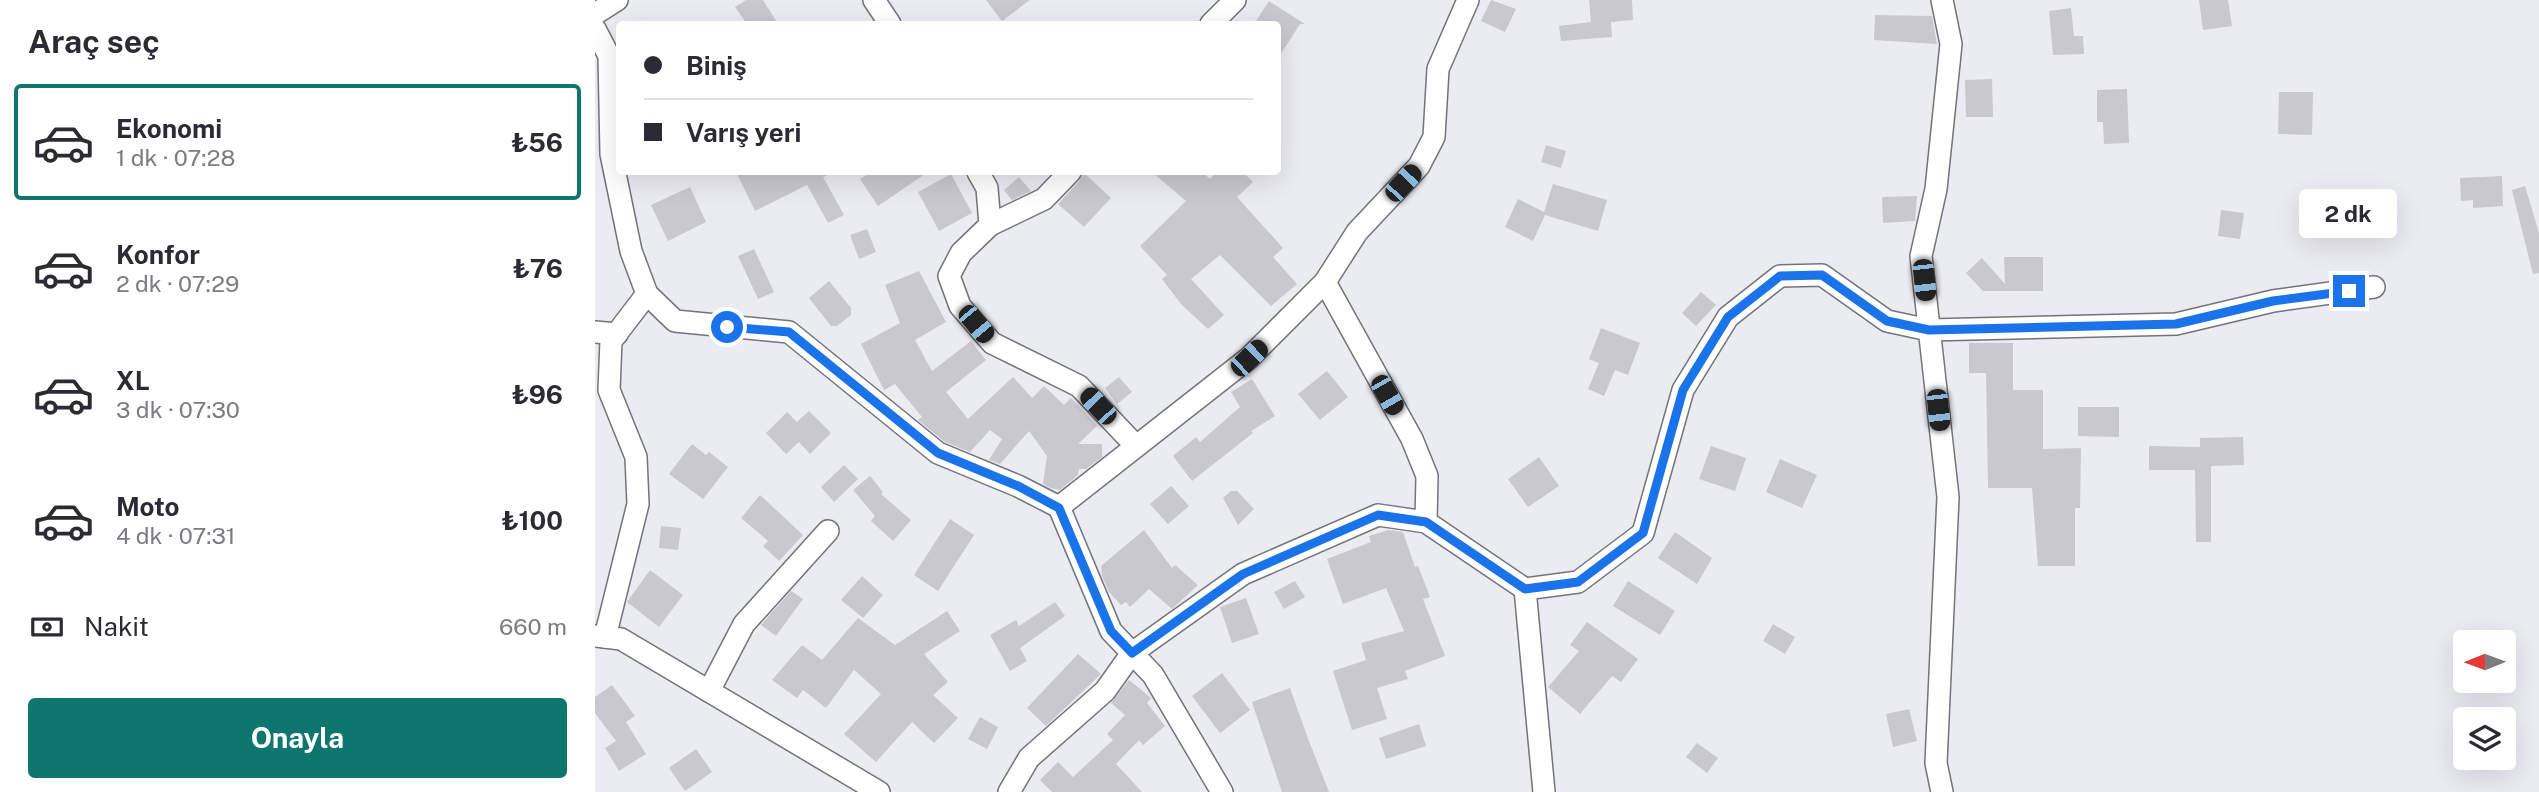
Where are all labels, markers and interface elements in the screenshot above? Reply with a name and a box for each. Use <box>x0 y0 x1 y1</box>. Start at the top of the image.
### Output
text: Araç seç <box>28 23 160 60</box>
text: Biniş <box>686 50 747 81</box>
icon: car <box>32 111 95 174</box>
text: Ekonomi <box>116 113 222 144</box>
text: Varış yeri <box>686 117 801 148</box>
text: ₺56 <box>511 127 563 158</box>
text: 1 dk · 07:28 <box>116 144 235 171</box>
car <box>1381 160 1426 206</box>
callout: 2 dk <box>2300 190 2398 238</box>
text: 2 dk <box>2324 200 2372 227</box>
icon: car <box>32 237 95 300</box>
text: Konfor <box>116 239 200 270</box>
text: ₺76 <box>513 253 563 284</box>
car <box>1912 258 1937 302</box>
text: 2 dk · 07:29 <box>116 270 239 297</box>
route end <box>2333 275 2365 307</box>
car <box>955 301 998 347</box>
route start <box>711 311 743 343</box>
car <box>1227 336 1272 380</box>
icon: car <box>32 363 95 426</box>
text: XL <box>116 365 150 396</box>
car <box>1368 372 1407 418</box>
text: ₺96 <box>512 379 563 410</box>
car <box>1076 383 1121 429</box>
car <box>1926 388 1951 432</box>
text: 3 dk · 07:30 <box>116 396 240 423</box>
icon: car <box>32 489 95 552</box>
text: Moto <box>116 491 179 522</box>
text: ₺100 <box>501 505 563 536</box>
text: 4 dk · 07:31 <box>116 522 235 549</box>
icon: cash <box>28 608 66 646</box>
text: Nakit <box>84 611 149 642</box>
text: 660 m <box>499 613 567 640</box>
north arrow <box>2453 630 2517 693</box>
map controls <box>2453 630 2516 770</box>
button: Onayla <box>28 698 567 778</box>
button: layers <box>2453 707 2516 770</box>

